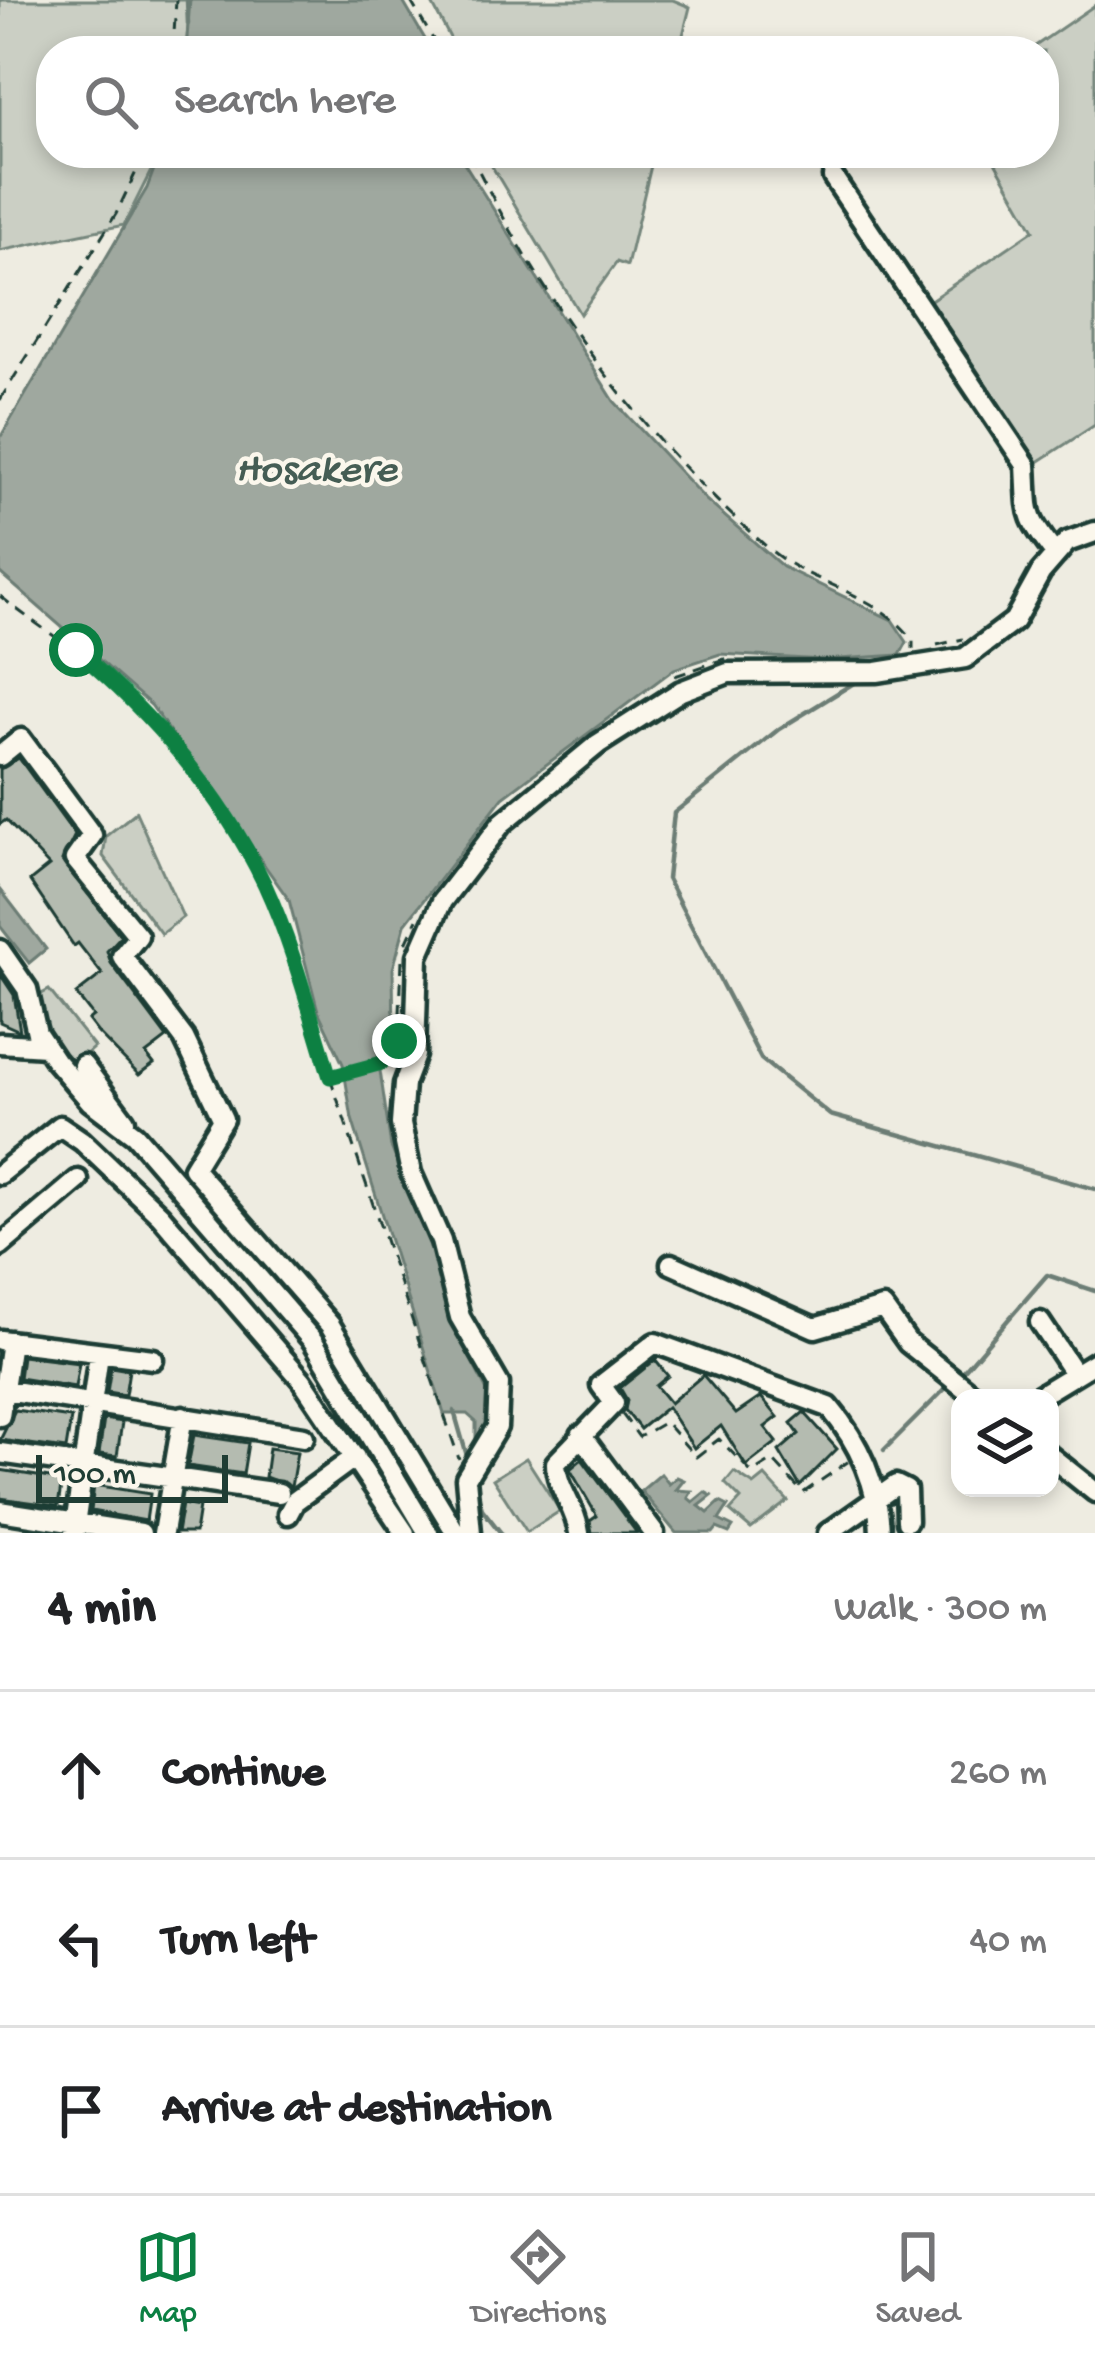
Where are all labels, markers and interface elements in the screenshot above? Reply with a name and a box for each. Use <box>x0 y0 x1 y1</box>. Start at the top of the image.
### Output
search box <box>36 36 1059 168</box>
icon: search <box>78 69 144 135</box>
text: Search here <box>174 76 396 129</box>
water label: Hosakere <box>235 448 398 497</box>
route start <box>49 623 103 677</box>
route end <box>372 1014 426 1068</box>
map controls <box>951 1389 1059 1497</box>
button: layers <box>951 1389 1059 1497</box>
scale bar <box>36 1449 228 1502</box>
text: 100 m <box>54 1457 136 1495</box>
text: 4 min <box>48 1581 156 1641</box>
text: Walk · 300 m <box>834 1588 1047 1634</box>
icon: ahead <box>48 1742 114 1808</box>
text: Continue <box>162 1748 325 1801</box>
text: 260 m <box>949 1752 1047 1798</box>
icon: left <box>48 1910 114 1976</box>
text: Turn left <box>162 1916 314 1969</box>
text: 40 m <box>969 1920 1047 1966</box>
icon: arrive <box>48 2078 114 2144</box>
text: Arrive at destination <box>162 2084 551 2137</box>
tab: Map <box>135 2224 201 2334</box>
tab: Directions <box>471 2224 605 2334</box>
tab: Saved <box>875 2224 960 2334</box>

